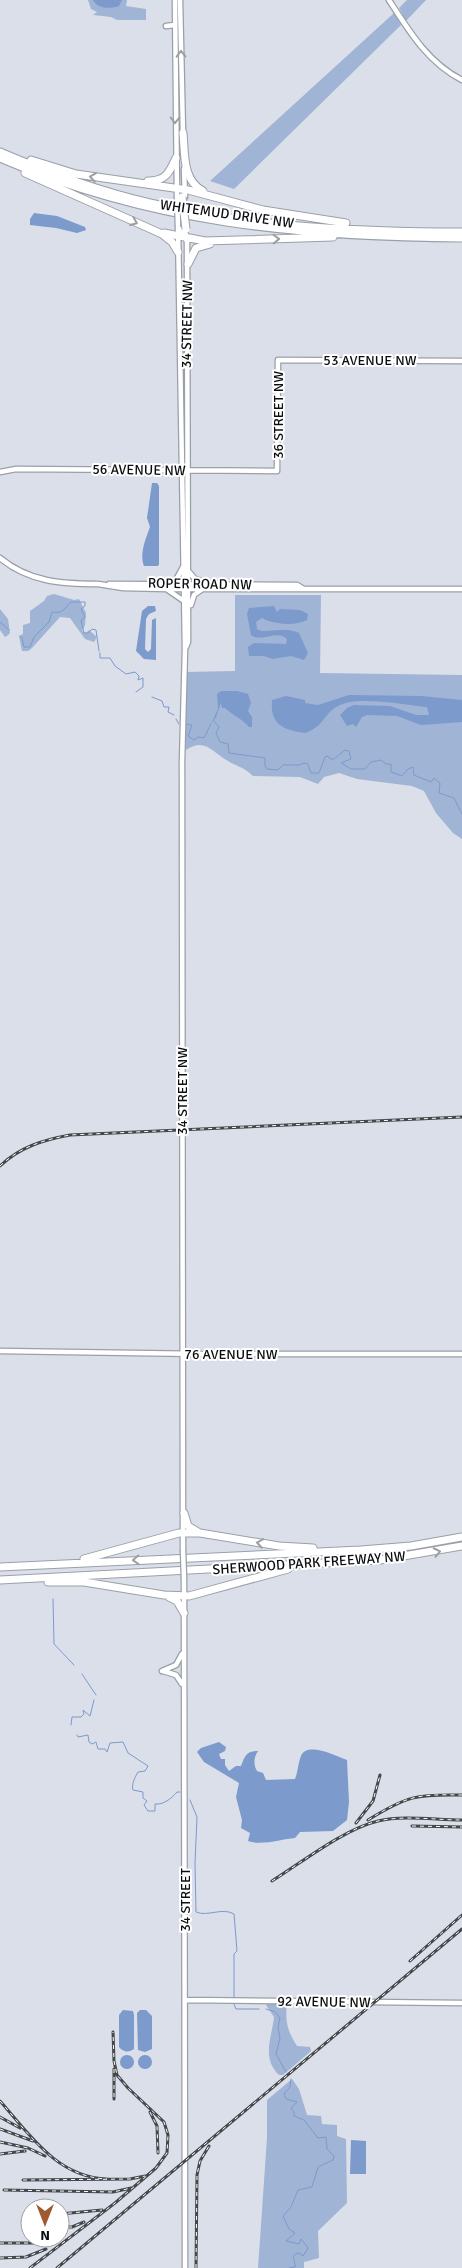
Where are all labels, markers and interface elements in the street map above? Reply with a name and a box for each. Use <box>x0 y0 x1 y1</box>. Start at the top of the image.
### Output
one-way arrow <box>176 50 186 58</box>
one-way arrow <box>170 116 180 124</box>
one-way arrow <box>89 172 97 183</box>
street label: WHITEMUD DRIVE NW <box>159 196 295 232</box>
one-way arrow <box>129 215 138 226</box>
one-way arrow <box>272 233 280 244</box>
street label: 34 STREET NW <box>178 280 196 368</box>
street label: 53 AVENUE NW <box>323 352 417 369</box>
street label: 36 STREET NW <box>270 371 287 459</box>
street label: 56 AVENUE NW <box>92 461 186 479</box>
street label: ROPER ROAD NW <box>148 575 252 593</box>
street label: 34 STREET NW <box>174 1047 191 1135</box>
street label: 76 AVENUE NW <box>184 1346 278 1363</box>
one-way arrow <box>256 1538 264 1549</box>
one-way arrow <box>433 1547 442 1557</box>
street label: SHERWOOD PARK FREEWAY NW <box>212 1548 406 1578</box>
one-way arrow <box>132 1555 140 1565</box>
street label: 34 STREET <box>177 1868 194 1932</box>
street label: 92 AVENUE NW <box>277 1993 371 2011</box>
north arrow <box>20 2198 70 2248</box>
text: N <box>40 2227 50 2244</box>

